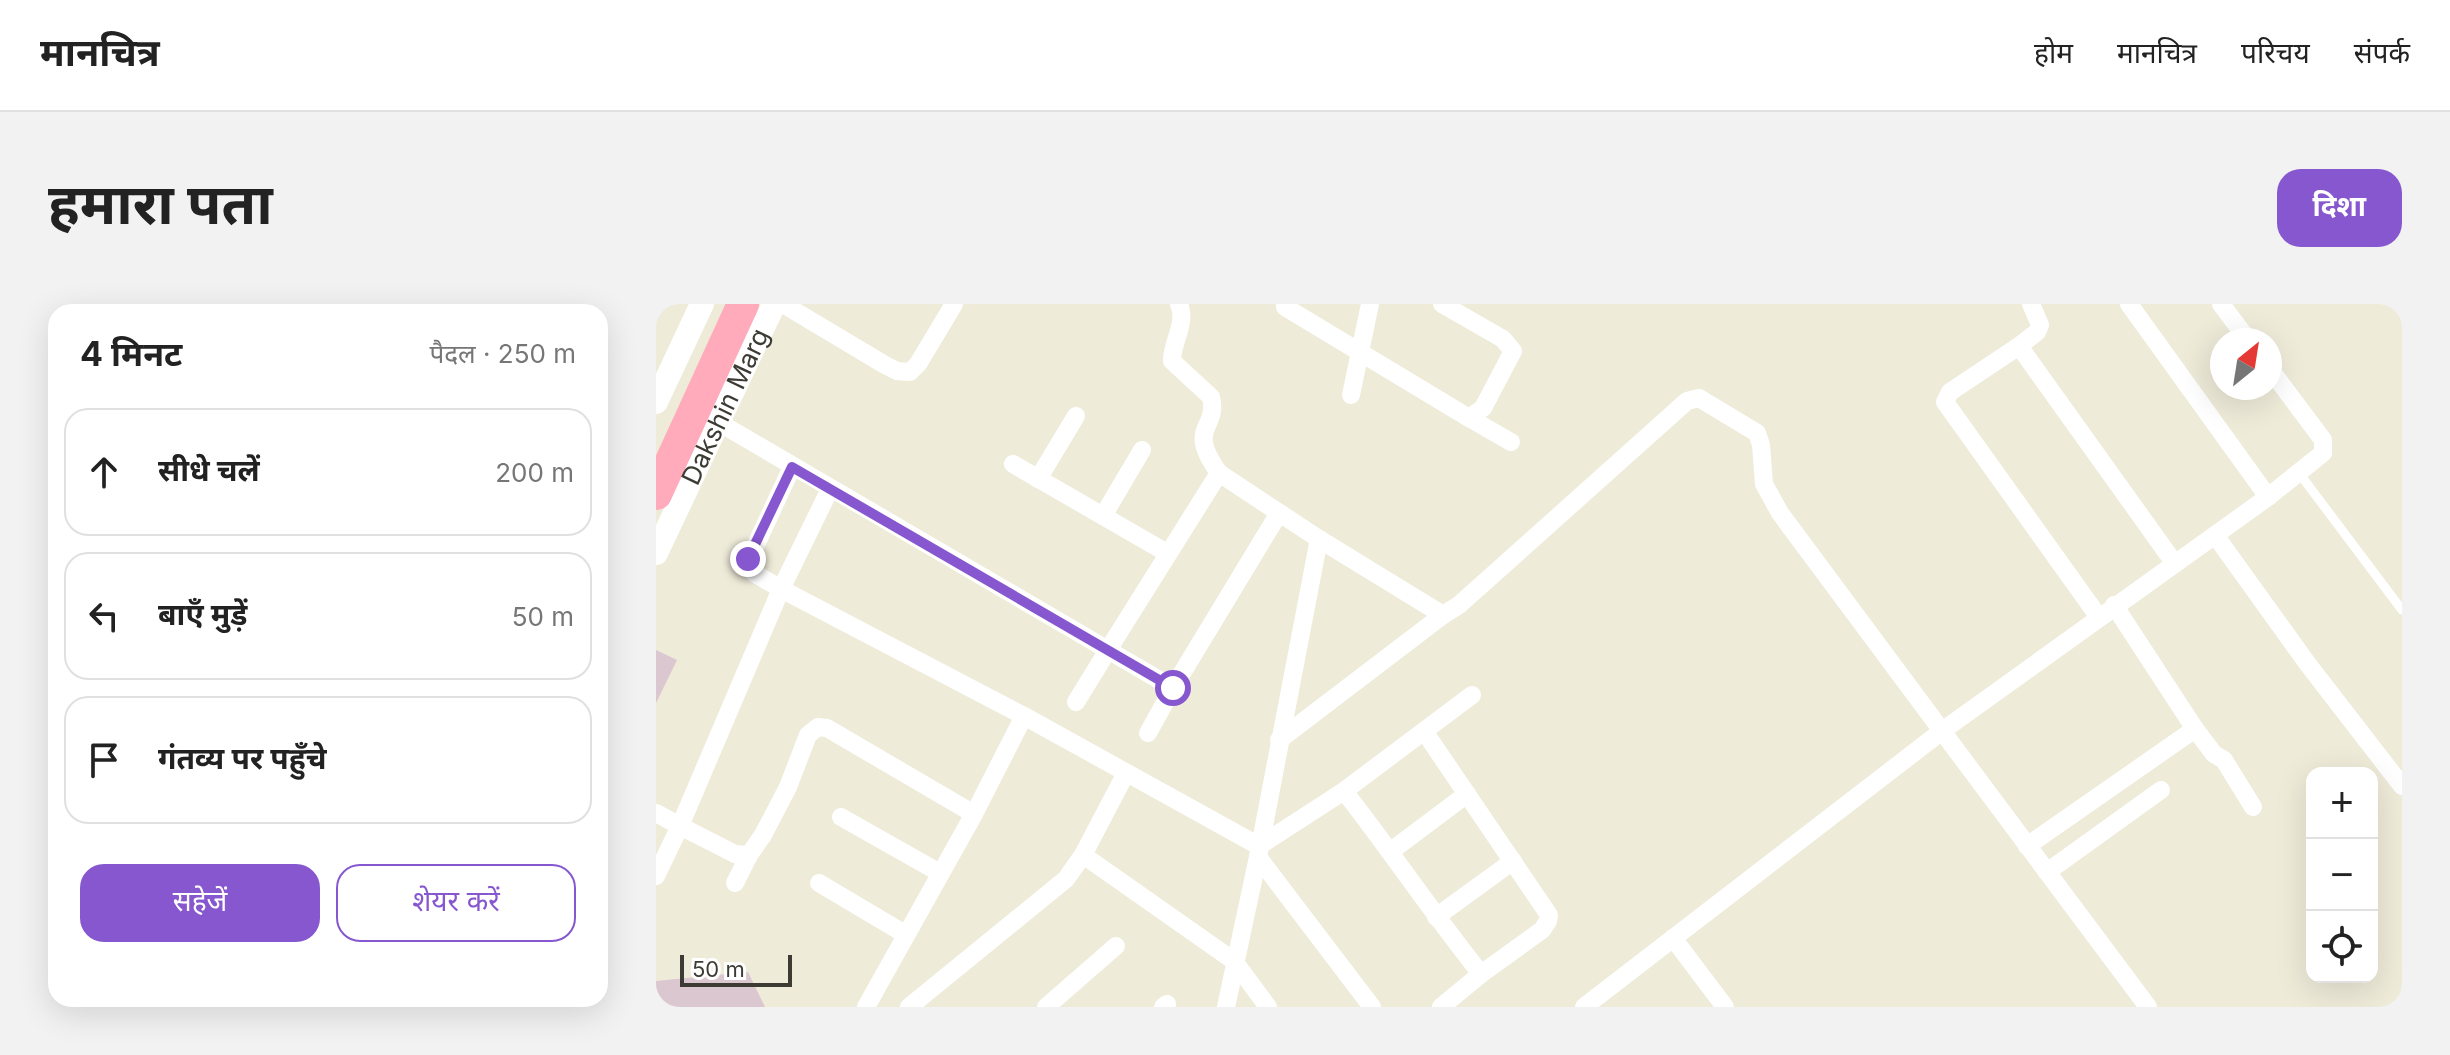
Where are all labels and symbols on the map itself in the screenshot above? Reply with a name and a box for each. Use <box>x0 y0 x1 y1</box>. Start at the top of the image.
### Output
street label: Dakshin Marg <box>675 323 775 489</box>
north arrow <box>2210 328 2282 400</box>
route end <box>730 541 766 577</box>
route start <box>1155 670 1191 706</box>
scale bar <box>680 951 792 987</box>

